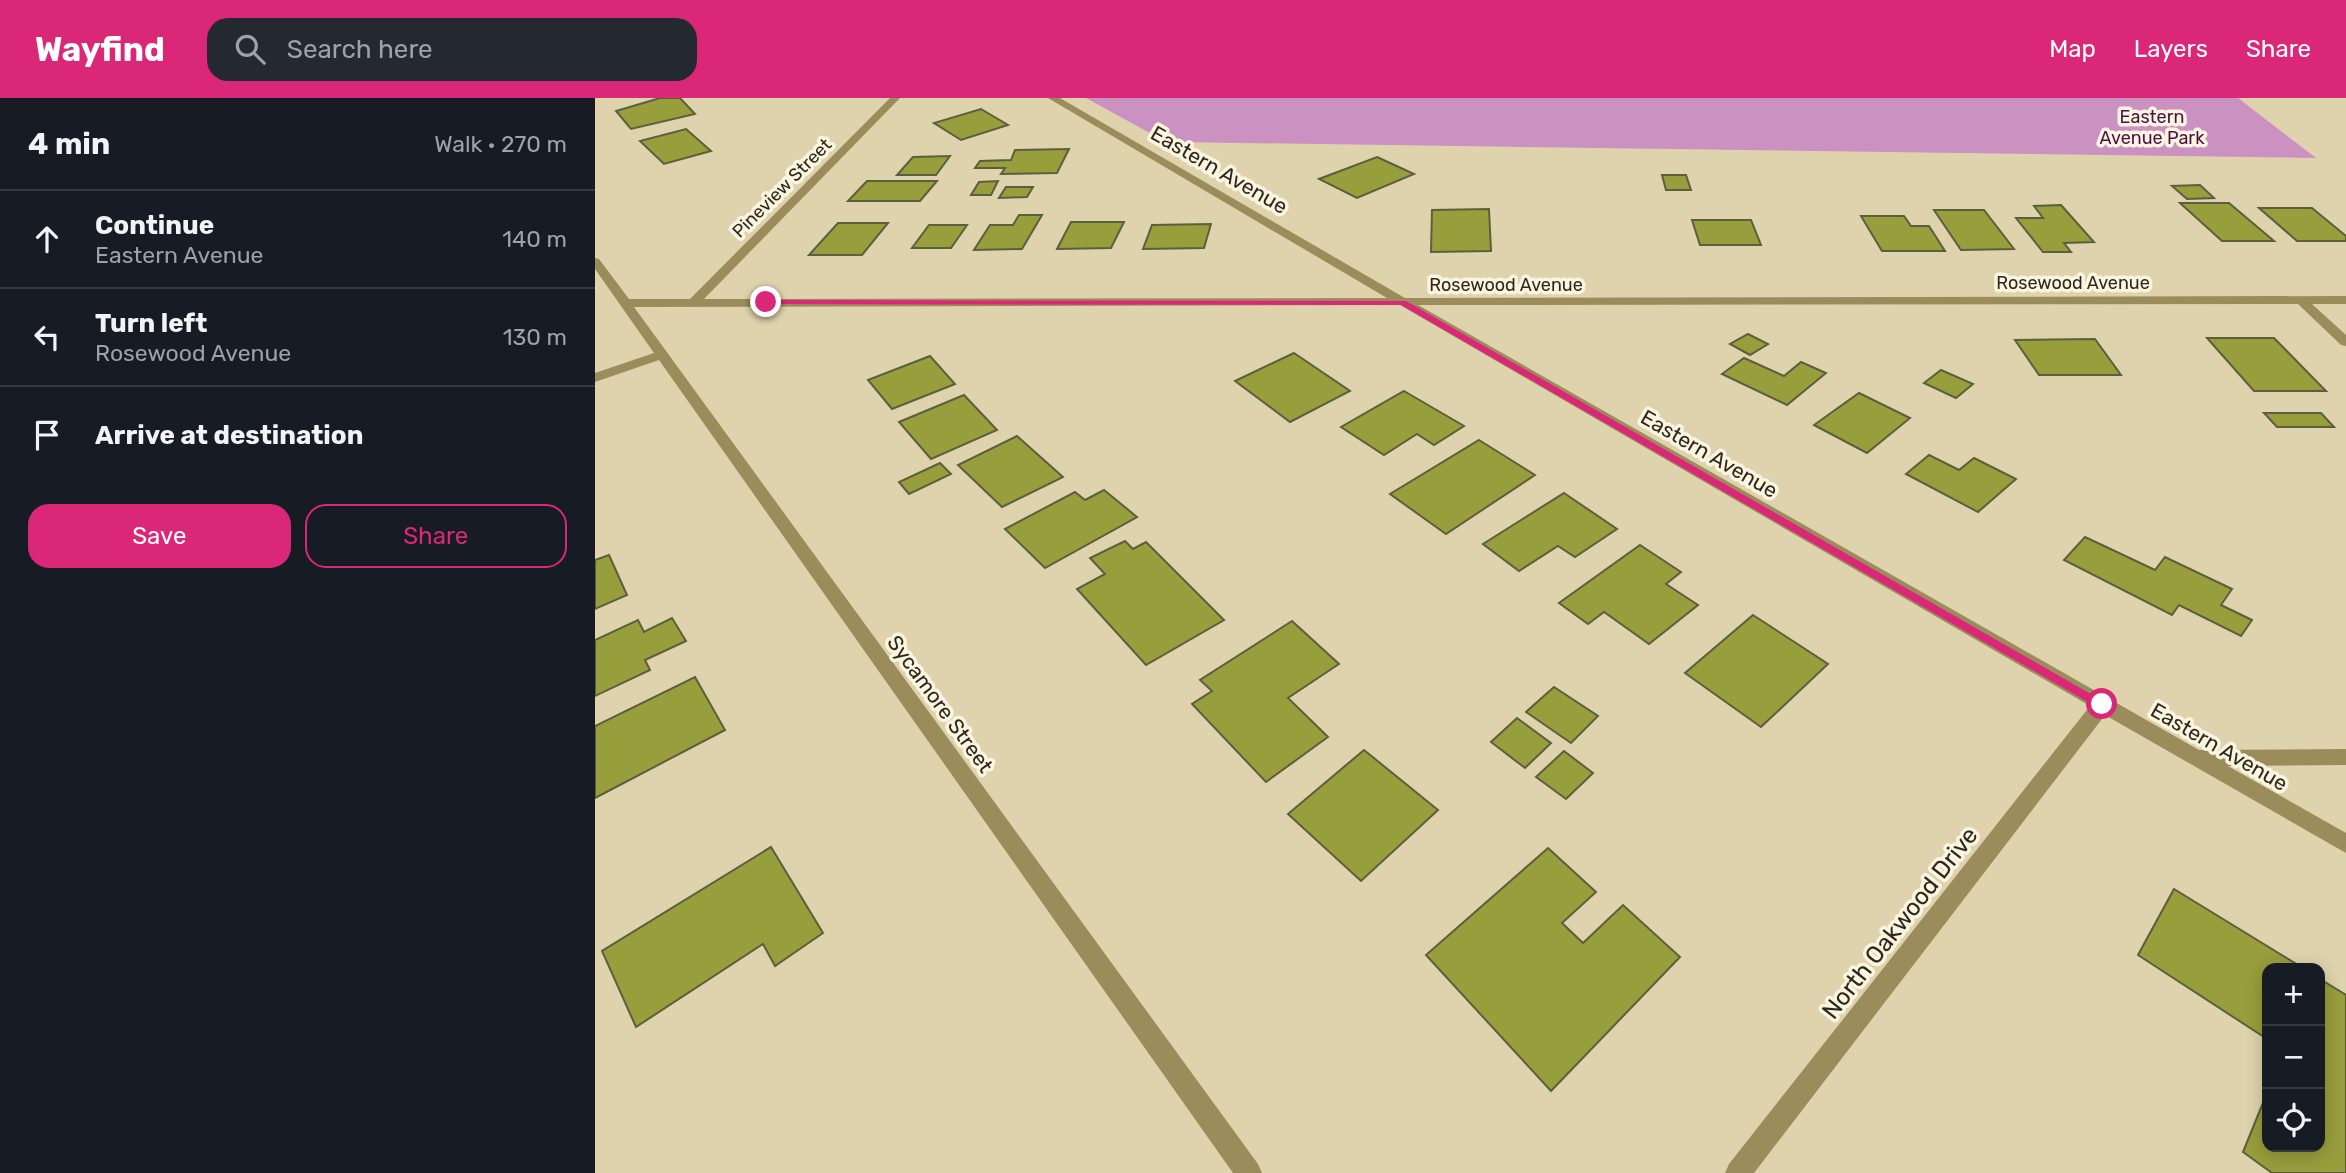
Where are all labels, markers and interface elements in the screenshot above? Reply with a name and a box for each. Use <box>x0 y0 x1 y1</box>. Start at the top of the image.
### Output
search box <box>207 18 697 81</box>
text: Wayfind <box>35 30 165 69</box>
icon: search <box>231 30 269 68</box>
text: Search here <box>287 34 433 65</box>
text: Map <box>2049 35 2096 63</box>
text: Layers <box>2134 35 2208 63</box>
text: Share <box>2246 35 2311 63</box>
park label: Eastern Avenue Park <box>2100 106 2205 149</box>
street label: Eastern Avenue <box>1146 120 1292 219</box>
text: 4 min <box>28 126 110 162</box>
text: Walk · 270 m <box>434 130 567 158</box>
street label: Pineview Street <box>728 134 836 242</box>
text: Continue <box>95 210 214 241</box>
icon: ahead <box>28 220 66 258</box>
text: 140 m <box>502 225 567 253</box>
text: Eastern Avenue <box>95 241 263 269</box>
street label: Rosewood Avenue <box>1996 272 2150 294</box>
street label: Rosewood Avenue <box>1429 274 1583 296</box>
route end <box>750 286 781 317</box>
text: Turn left <box>95 308 207 339</box>
icon: left <box>28 318 66 356</box>
text: 130 m <box>503 323 567 351</box>
text: Rosewood Avenue <box>95 339 291 367</box>
street label: Eastern Avenue <box>1636 404 1782 503</box>
icon: arrive <box>28 416 66 454</box>
text: Arrive at destination <box>95 420 363 451</box>
button: Save <box>28 504 291 568</box>
button: Share <box>305 504 567 568</box>
street label: Sycamore Street <box>882 630 999 777</box>
route start <box>2086 688 2117 719</box>
street label: Eastern Avenue <box>2146 697 2292 796</box>
street label: North Oakwood Drive <box>1816 822 1984 1024</box>
map controls <box>2262 963 2325 1152</box>
button: + <box>2262 963 2325 1026</box>
button: − <box>2262 1026 2325 1089</box>
button: locate <box>2262 1089 2325 1152</box>

